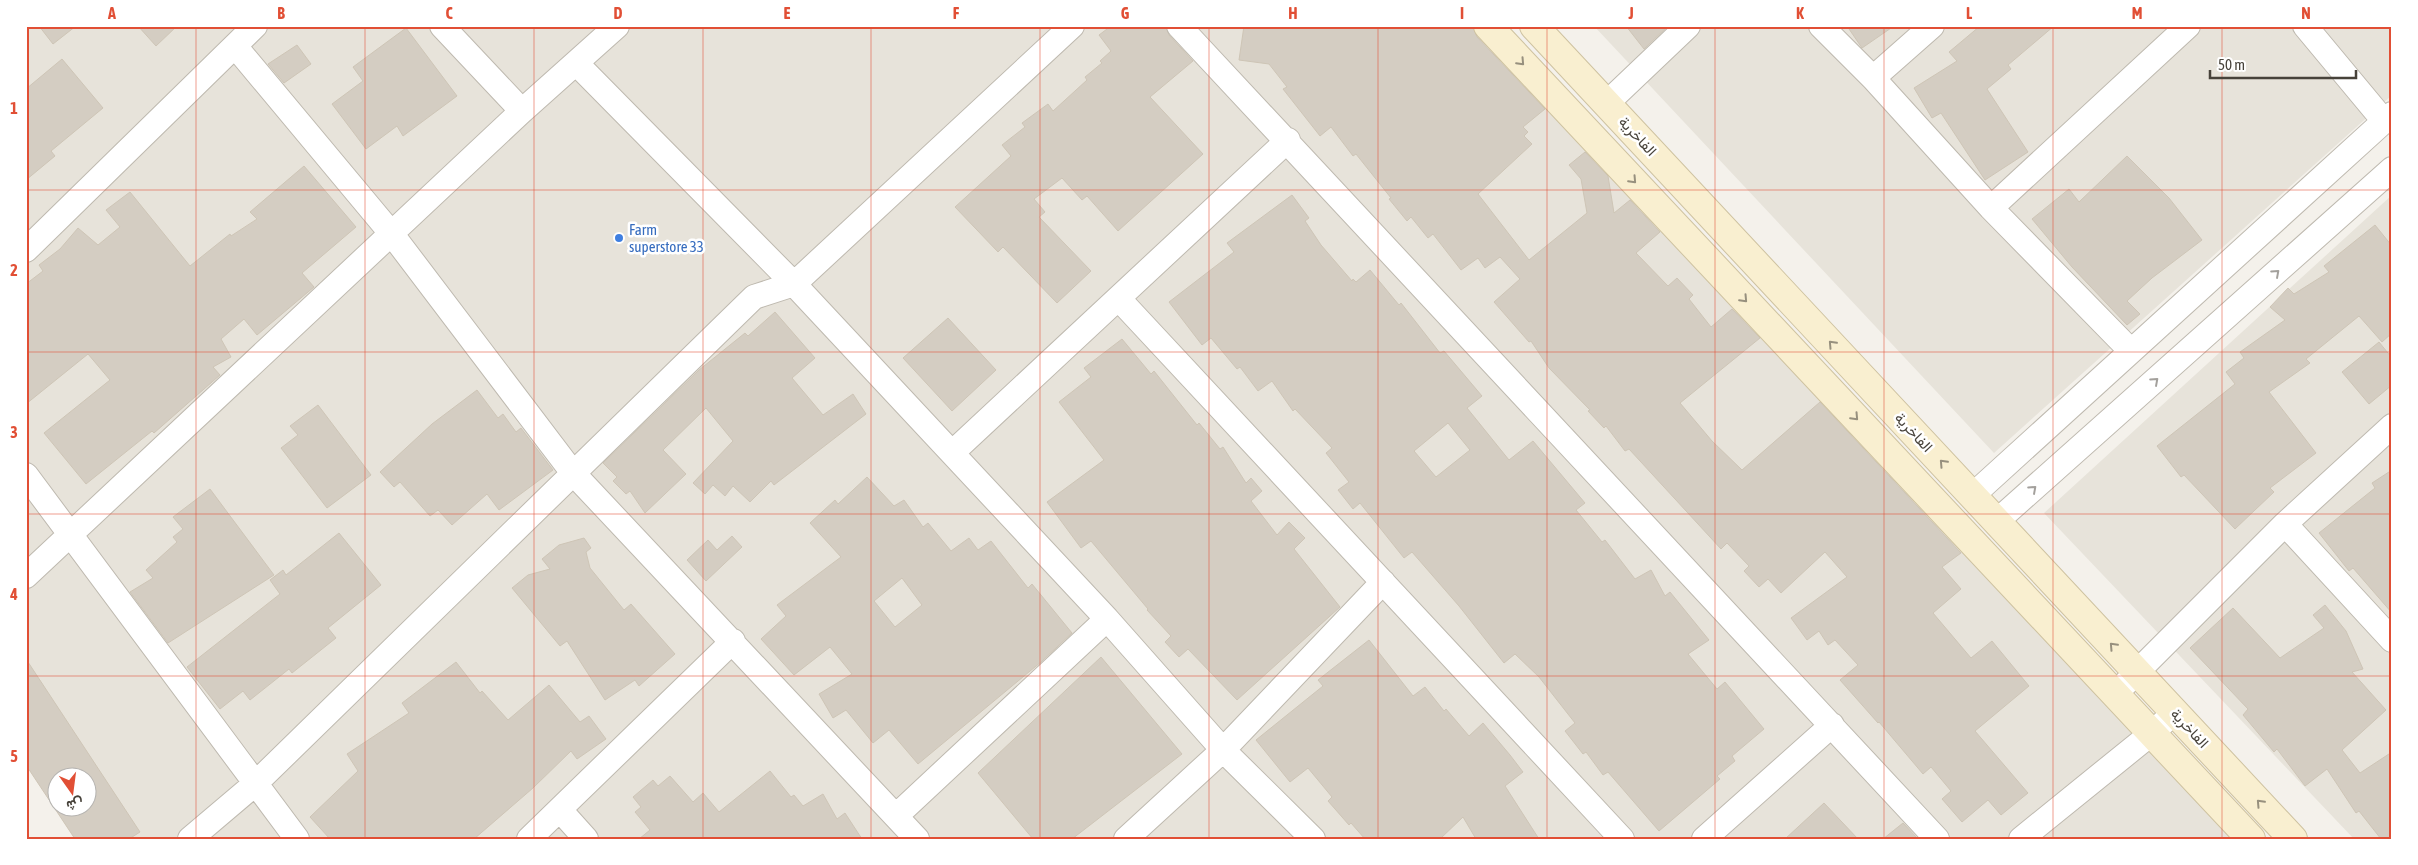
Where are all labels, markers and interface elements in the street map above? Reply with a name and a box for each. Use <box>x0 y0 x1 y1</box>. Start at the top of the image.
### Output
text: A <box>107 4 116 22</box>
text: B <box>277 4 285 22</box>
text: C <box>445 4 453 22</box>
text: D <box>614 4 623 22</box>
text: E <box>784 4 791 22</box>
text: F <box>953 4 960 22</box>
text: G <box>1121 4 1130 22</box>
text: H <box>1288 4 1298 22</box>
text: I <box>1460 4 1464 22</box>
text: J <box>1627 4 1634 22</box>
text: K <box>1796 4 1804 22</box>
text: L <box>1966 4 1973 22</box>
text: M <box>2132 4 2142 22</box>
text: N <box>2301 4 2311 22</box>
scale bar <box>2210 48 2357 80</box>
one-way arrow <box>1515 56 1524 65</box>
text: 50 m <box>2218 56 2245 73</box>
text: 1 <box>10 99 18 117</box>
street label: الفاخرية <box>1615 113 1660 160</box>
one-way arrow <box>1627 175 1636 184</box>
place label: Farm superstore 33 <box>629 221 704 255</box>
marker: Farm superstore 33 <box>613 232 625 244</box>
text: 2 <box>10 261 18 279</box>
one-way arrow <box>2270 269 2279 278</box>
one-way arrow <box>1738 293 1747 302</box>
one-way arrow <box>1829 341 1838 350</box>
one-way arrow <box>2149 378 2158 387</box>
street label: الفاخرية <box>1891 409 1936 456</box>
one-way arrow <box>1849 411 1858 420</box>
text: 3 <box>10 423 18 441</box>
one-way arrow <box>1940 460 1949 469</box>
one-way arrow <box>2028 486 2037 495</box>
text: 4 <box>9 585 18 603</box>
one-way arrow <box>2110 643 2119 652</box>
street label: الفاخرية <box>2167 705 2212 752</box>
text: 5 <box>10 747 18 765</box>
north arrow <box>48 768 98 818</box>
text: ش <box>65 794 85 814</box>
one-way arrow <box>2257 800 2266 809</box>

